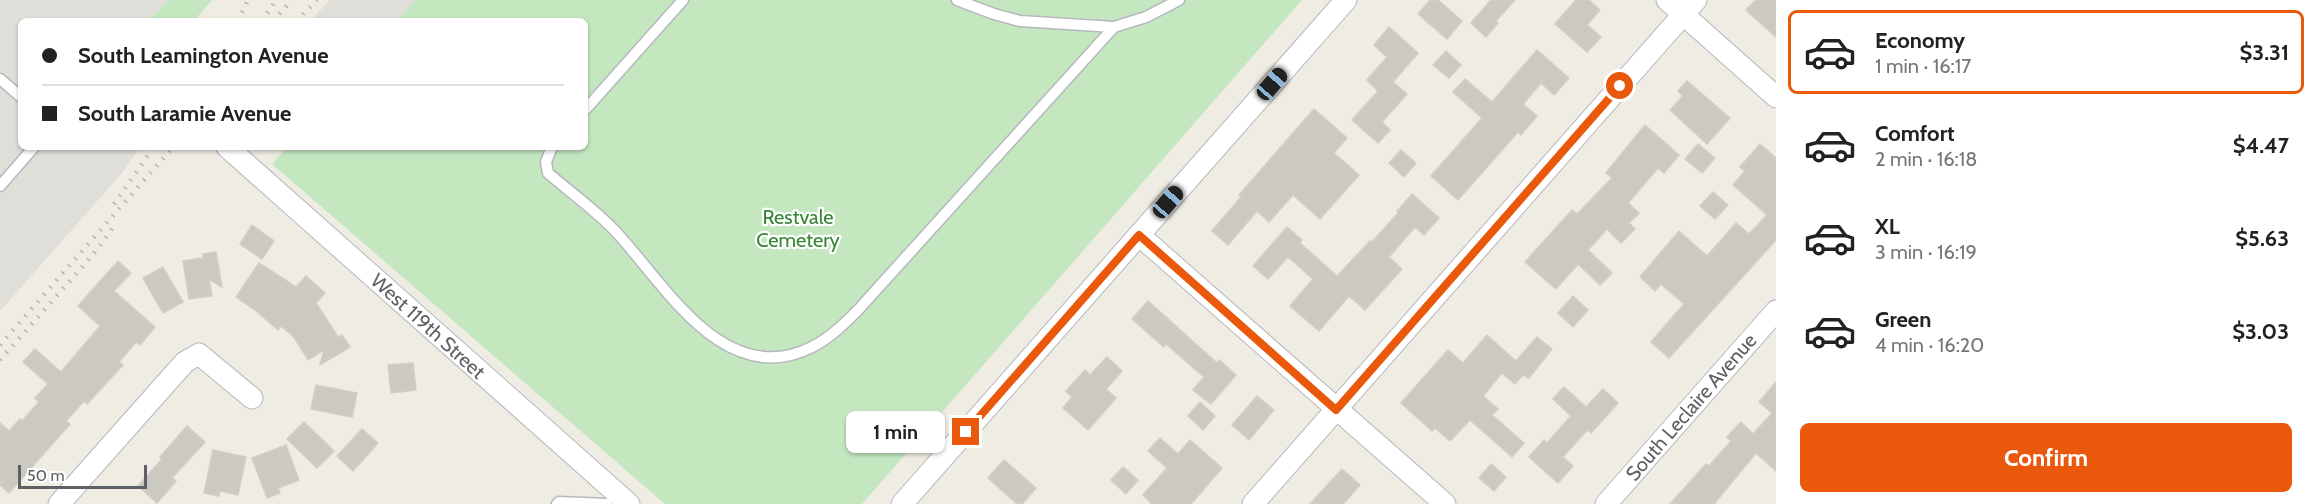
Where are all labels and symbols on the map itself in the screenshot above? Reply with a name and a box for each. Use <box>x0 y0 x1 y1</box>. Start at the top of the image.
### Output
car <box>1253 65 1291 103</box>
route start <box>1606 72 1633 99</box>
car <box>1149 183 1187 221</box>
park label: Restvale Cemetery <box>756 205 840 252</box>
street label: West 119th Street <box>366 268 490 384</box>
street label: South Leclaire Avenue <box>1621 328 1761 486</box>
callout: 1 min <box>846 411 945 453</box>
route end <box>952 418 979 445</box>
scale bar <box>18 462 147 490</box>

